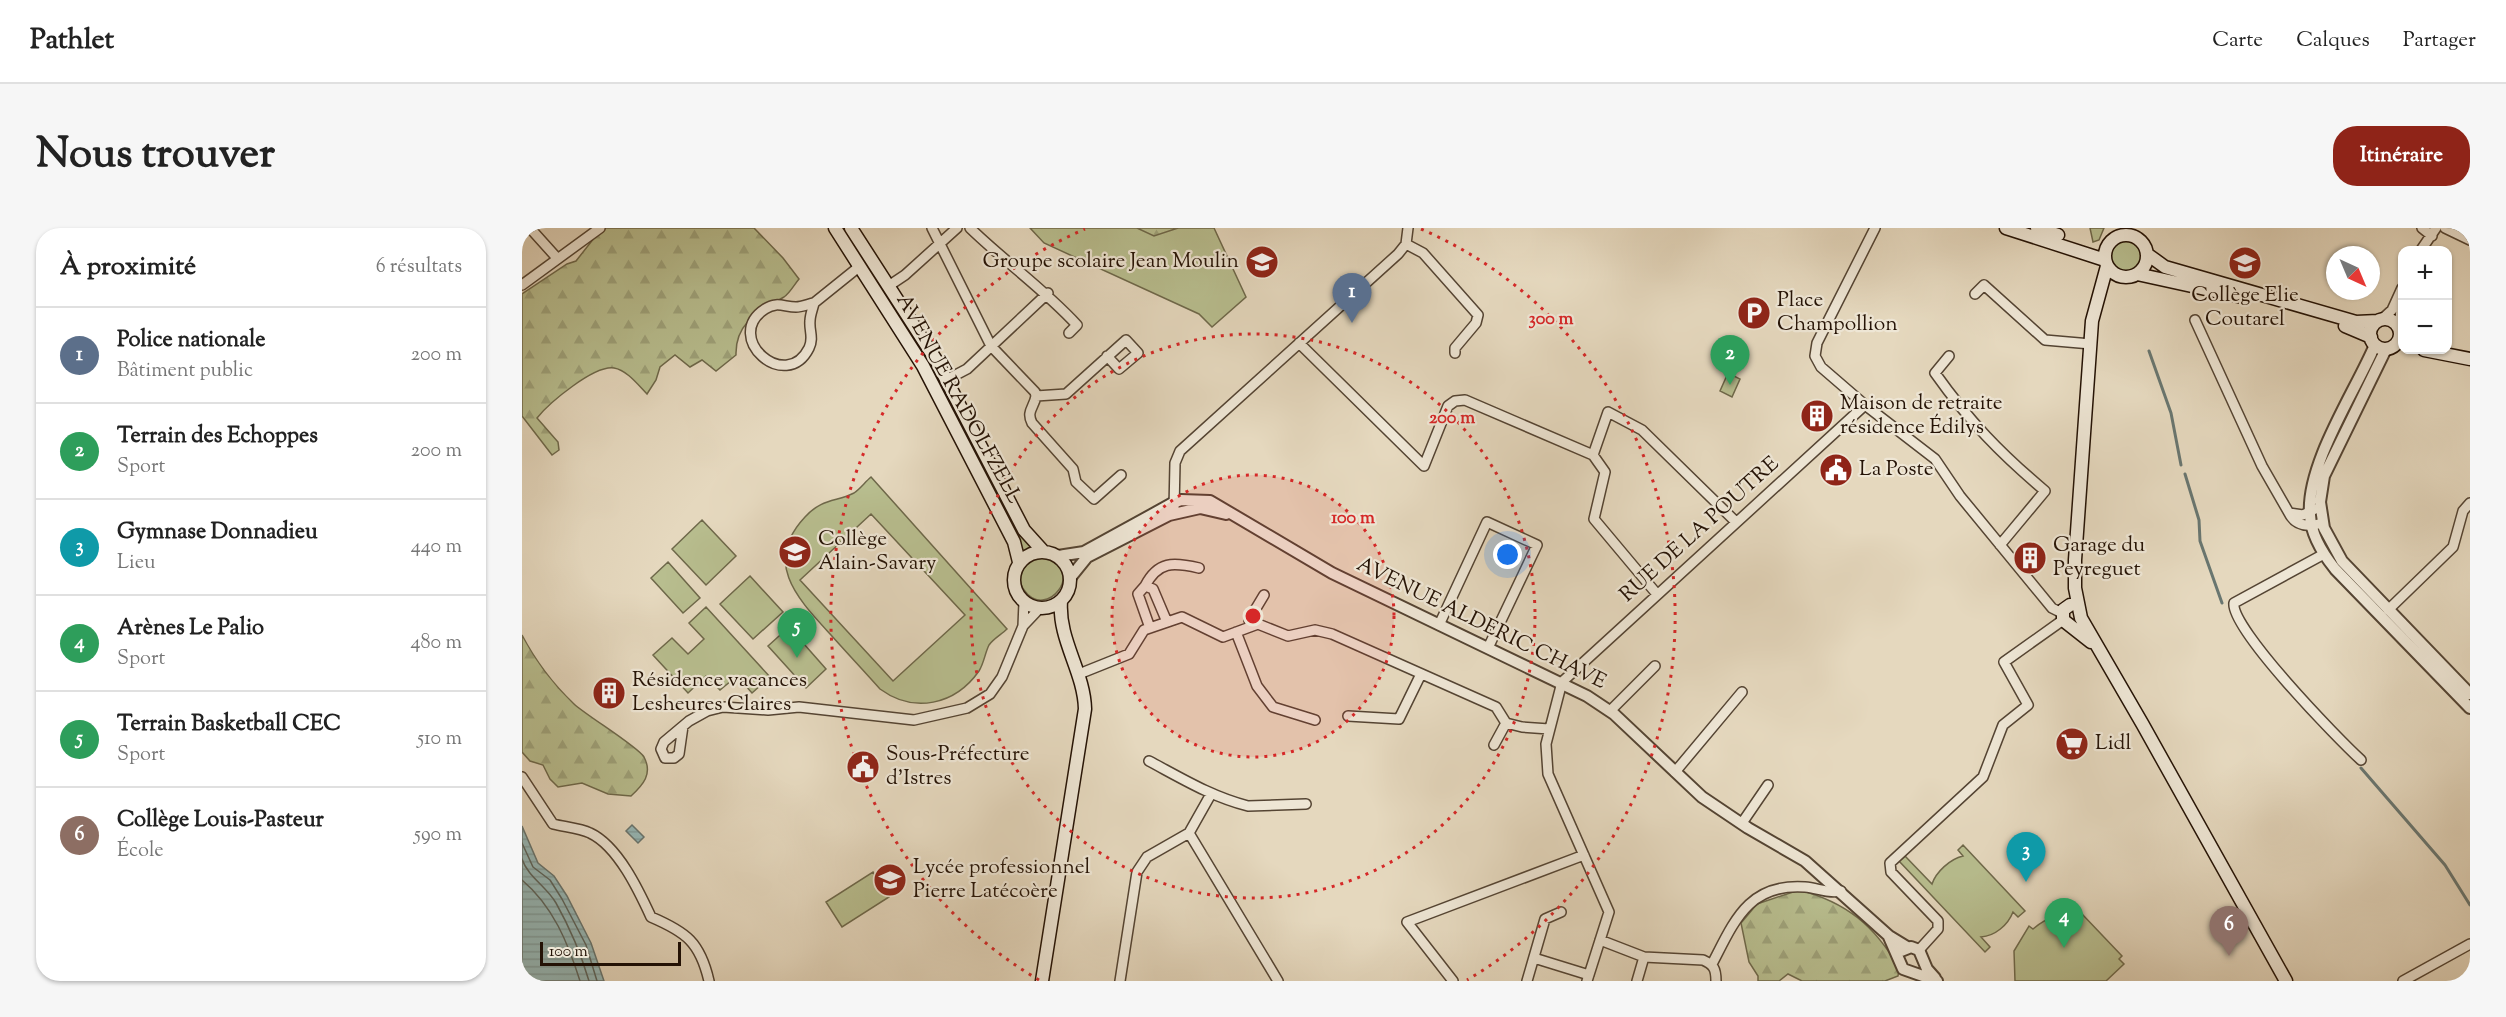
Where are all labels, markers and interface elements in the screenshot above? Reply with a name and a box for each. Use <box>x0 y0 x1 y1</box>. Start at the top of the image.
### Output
text: Pathlet <box>30 21 114 61</box>
text: Carte <box>2212 26 2263 56</box>
text: Calques <box>2296 26 2370 56</box>
text: Partager <box>2403 26 2476 56</box>
text: Nous trouver <box>36 126 275 186</box>
button: Itinéraire <box>2333 126 2470 186</box>
school or university icon: Groupe scolaire Jean Moulin <box>1244 244 1280 280</box>
school or university icon: Collège Elie Coutarel <box>2227 245 2263 281</box>
north arrow <box>2326 246 2380 300</box>
map controls <box>2398 246 2452 354</box>
button: + <box>2398 246 2452 300</box>
place label: Groupe scolaire Jean Moulin <box>983 247 1239 277</box>
text: À proximité <box>60 249 196 286</box>
text: 6 résultats <box>376 253 462 282</box>
pin: 1 <box>1332 274 1372 323</box>
place label: Collège Elie Coutarel <box>2191 281 2299 335</box>
place label: Place Champollion <box>1777 286 1898 340</box>
street label: AVENUE RADOLFZELL <box>888 289 1028 510</box>
parking icon: Place Champollion <box>1736 295 1772 331</box>
button: − <box>2398 300 2452 354</box>
text: 300 m <box>1529 307 1574 333</box>
text: Police nationale <box>117 325 265 357</box>
pin: 2 <box>1710 336 1750 385</box>
text: 1 <box>76 341 83 370</box>
text: 200 m <box>411 341 462 370</box>
text: Bâtiment public <box>117 357 253 386</box>
place label: Maison de retraite résidence Édilys <box>1840 389 2003 443</box>
building icon: Maison de retraite résidence Édilys <box>1799 398 1835 434</box>
text: 200 m <box>1429 406 1475 432</box>
text: Terrain des Echoppes <box>117 421 318 453</box>
text: 2 <box>75 437 84 466</box>
text: 200 m <box>411 437 462 466</box>
street label: RUE DE LA POUTRE <box>1614 450 1787 610</box>
public building icon: La Poste <box>1818 452 1854 488</box>
text: Sport <box>117 453 165 482</box>
place label: La Poste <box>1859 455 1933 485</box>
text: 100 m <box>1331 506 1375 532</box>
text: Gymnase Donnadieu <box>117 517 318 549</box>
place label: Collège Alain-Savary <box>818 525 937 579</box>
place label: Garage du Peyreguet <box>2053 531 2145 585</box>
text: 3 <box>75 533 84 562</box>
text: 440 m <box>411 533 462 562</box>
school or university icon: Collège Alain-Savary <box>777 534 813 570</box>
your location <box>1493 540 1522 569</box>
building icon: Garage du Peyreguet <box>2012 540 2048 576</box>
text: Lieu <box>117 549 155 578</box>
street label: AVENUE ALDERIC CHAVE <box>1351 550 1611 698</box>
centre of rings <box>1243 606 1263 626</box>
pin: 5 <box>778 608 816 658</box>
text: Arènes Le Palio <box>117 613 264 645</box>
text: 4 <box>74 629 85 658</box>
text: 480 m <box>411 629 462 658</box>
text: Sport <box>117 645 165 674</box>
place label: Résidence vacances Lesheures Claires <box>632 666 807 720</box>
building icon: Résidence vacances Lesheures Claires <box>591 675 627 711</box>
text: Terrain Basketball CEC <box>117 709 341 741</box>
text: 5 <box>76 725 83 754</box>
text: 510 m <box>417 725 462 754</box>
supermarket icon: Lidl <box>2054 726 2090 762</box>
place label: Lidl <box>2095 729 2131 759</box>
place label: Sous-Préfecture d'Istres <box>886 740 1030 794</box>
text: Sport <box>117 741 165 770</box>
public building icon: Sous-Préfecture d'Istres <box>845 749 881 785</box>
text: Collège Louis-Pasteur <box>117 805 324 837</box>
text: 6 <box>75 821 84 850</box>
text: 590 m <box>414 821 462 850</box>
pin: 3 <box>2006 832 2046 882</box>
text: École <box>117 837 164 866</box>
place label: Lycée professionnel Pierre Latécoère <box>913 853 1090 907</box>
school or university icon: Lycée professionnel Pierre Latécoère <box>872 862 908 898</box>
pin: 4 <box>2044 898 2084 948</box>
pin: 6 <box>2210 906 2248 956</box>
scale bar <box>540 939 681 966</box>
text: 100 m <box>549 941 588 964</box>

